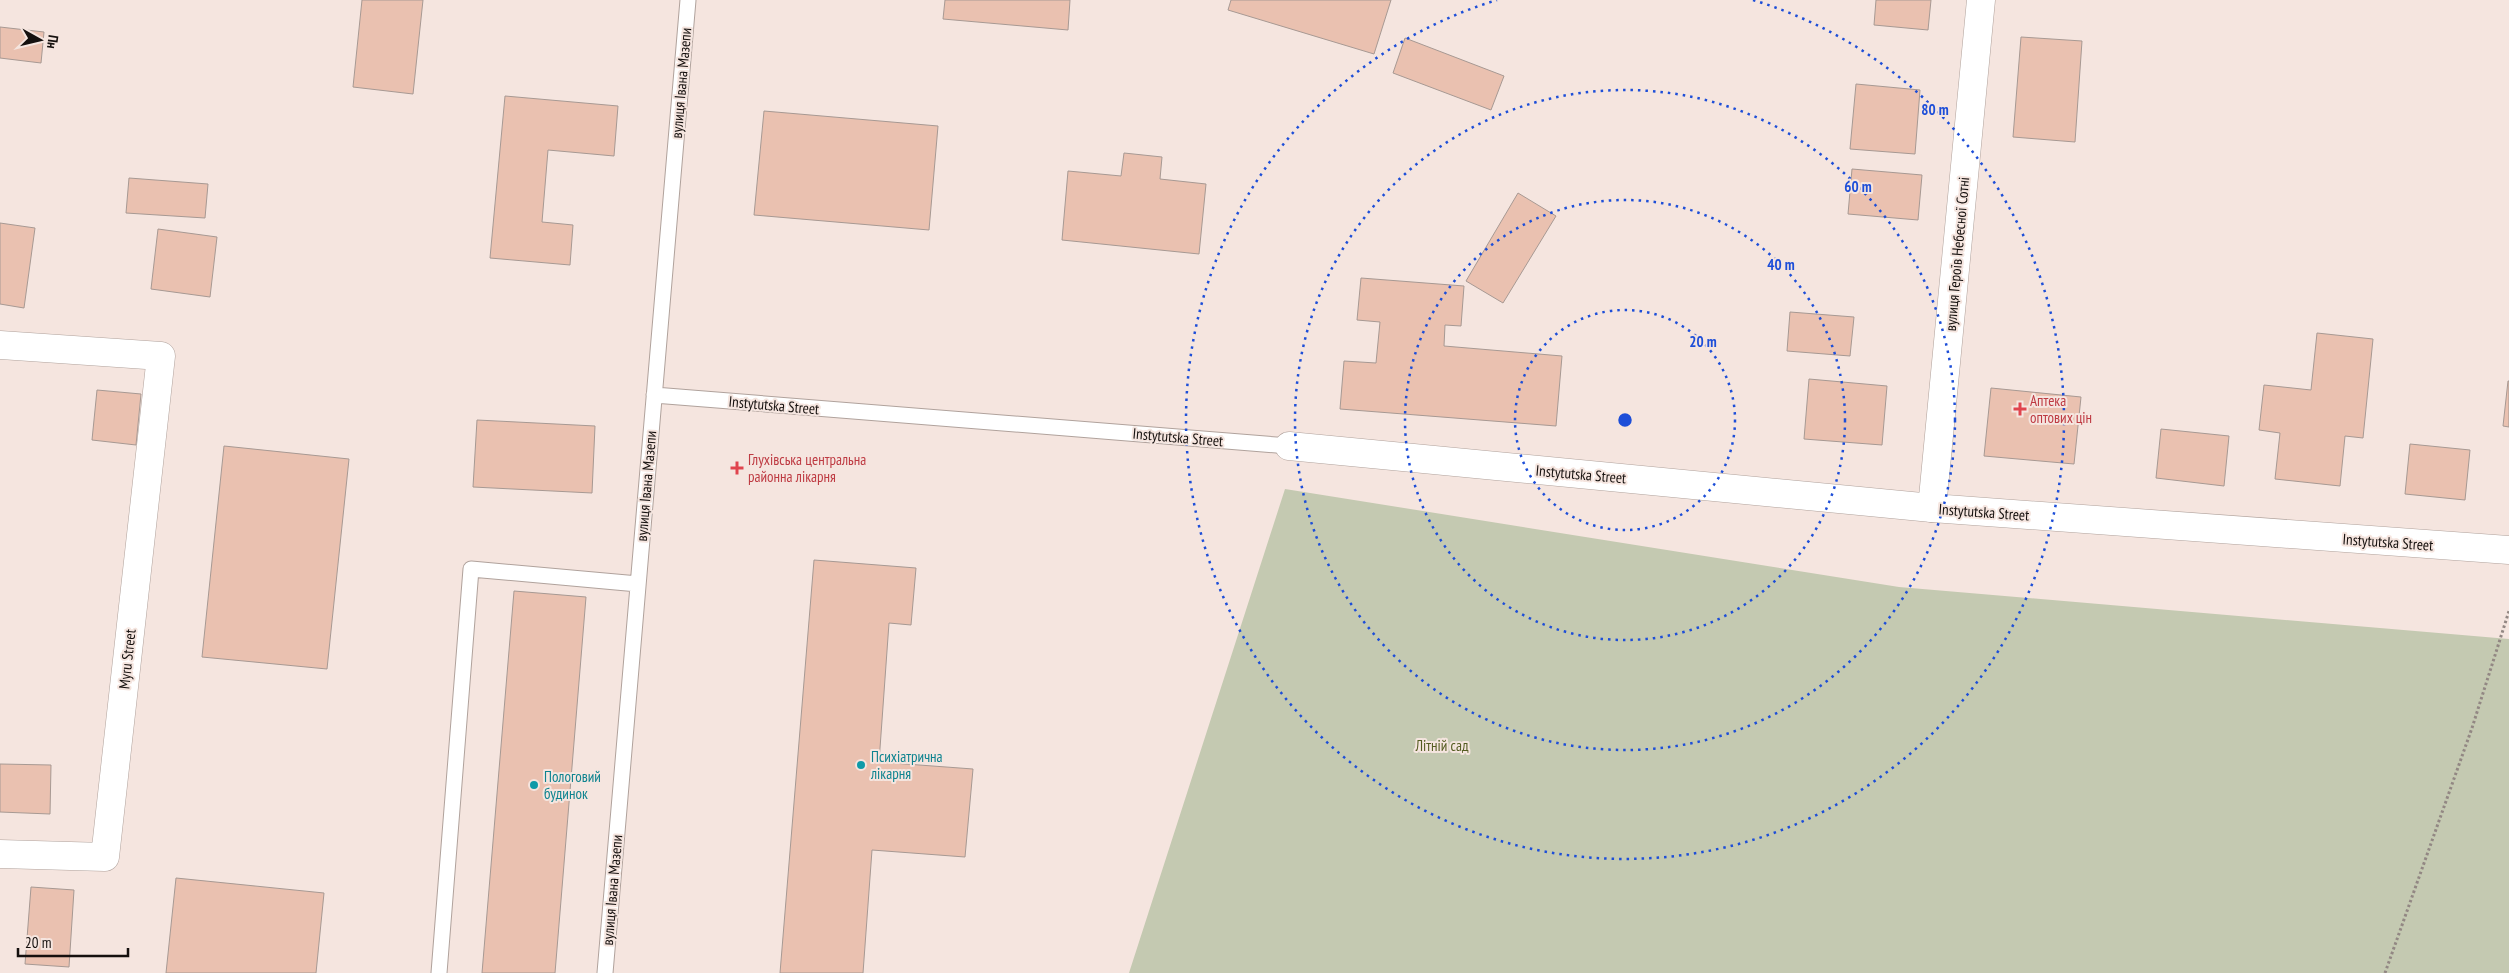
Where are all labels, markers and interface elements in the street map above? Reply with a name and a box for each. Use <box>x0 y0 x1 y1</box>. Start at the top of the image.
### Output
north arrow <box>15 15 65 65</box>
street label: вулиця Івана Мазепи <box>667 27 695 139</box>
text: Пн <box>43 34 63 50</box>
text: 80 m <box>1921 100 1949 119</box>
street label: вулиця Героїв Небесної Сотні <box>1941 176 1973 332</box>
text: 60 m <box>1844 177 1872 196</box>
text: 40 m <box>1767 255 1795 274</box>
text: 20 m <box>1689 332 1717 351</box>
place label: Аптека оптових цін <box>2030 391 2092 427</box>
street label: Instytutska Street <box>728 392 820 418</box>
marker: Аптека оптових цін <box>2014 403 2026 415</box>
centre of rings <box>1616 411 1634 429</box>
street label: Instytutska Street <box>1132 424 1224 450</box>
street label: вулиця Івана Мазепи <box>632 430 660 542</box>
place label: Глухівська центральна районна лікарня <box>748 450 866 486</box>
marker: Глухівська центральна районна лікарня <box>730 461 744 475</box>
street label: Instytutska Street <box>1535 461 1627 487</box>
street label: Instytutska Street <box>1938 499 2030 525</box>
street label: Instytutska Street <box>2342 529 2434 555</box>
street label: Myru Street <box>114 628 140 690</box>
park label: Літній сад <box>1414 736 1469 755</box>
place label: Психіатрична лікарня <box>870 747 943 783</box>
marker: Психіатрична лікарня <box>855 759 867 771</box>
place label: Пологовий будинок <box>544 767 601 803</box>
marker: Пологовий будинок <box>528 779 540 791</box>
street label: вулиця Івана Мазепи <box>598 834 626 946</box>
scale bar <box>18 926 128 958</box>
text: 20 m <box>25 933 51 952</box>

